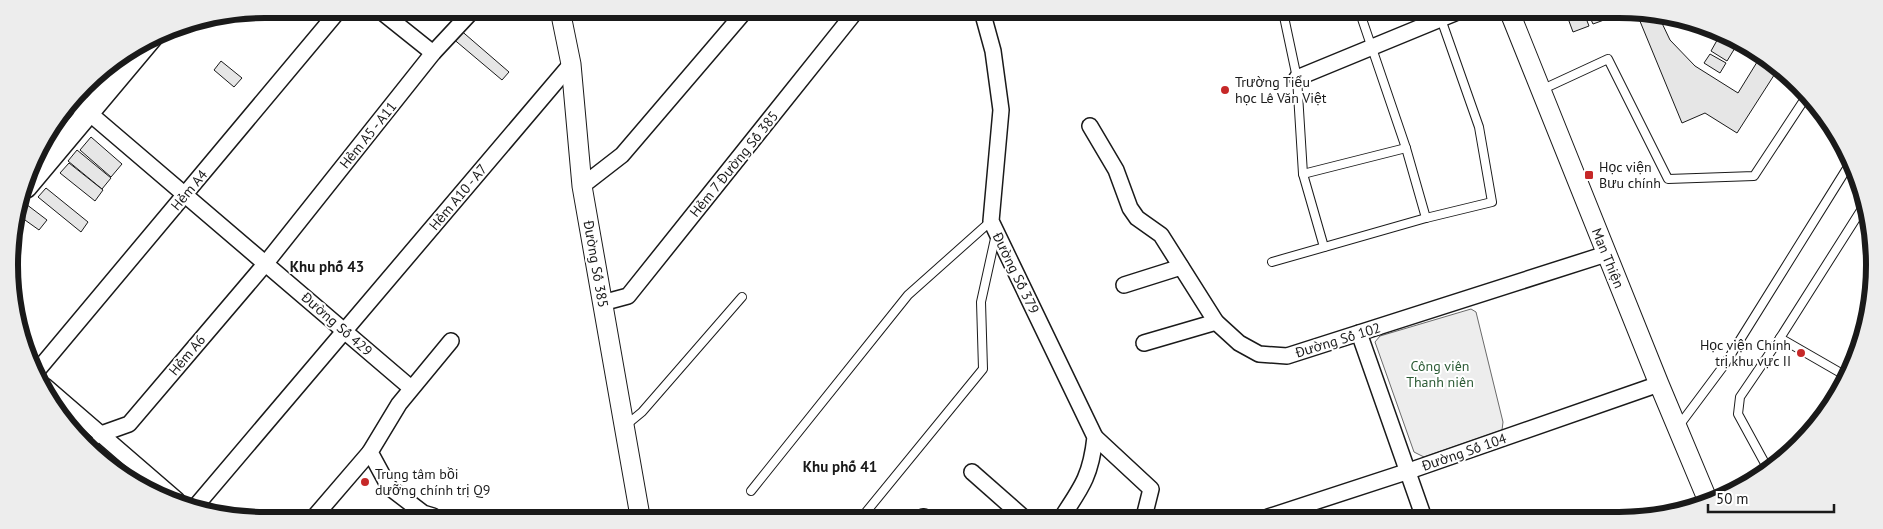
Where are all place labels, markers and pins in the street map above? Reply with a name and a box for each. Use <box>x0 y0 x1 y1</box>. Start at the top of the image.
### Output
place label: Trường Tiểu học Lê Văn Việt <box>1235 73 1327 107</box>
marker: Trường Tiểu học Lê Văn Việt <box>1219 84 1231 96</box>
place label: Học viện Bưu chính <box>1599 158 1661 192</box>
marker: Học viện Bưu chính <box>1583 169 1595 181</box>
place label: Học viện Chính trị khu vực II <box>1700 336 1791 370</box>
marker: Học viện Chính trị khu vực II <box>1795 347 1807 359</box>
place label: Trung tâm bồi dưỡng chính trị Q9 <box>375 465 490 499</box>
marker: Trung tâm bồi dưỡng chính trị Q9 <box>359 476 371 488</box>

